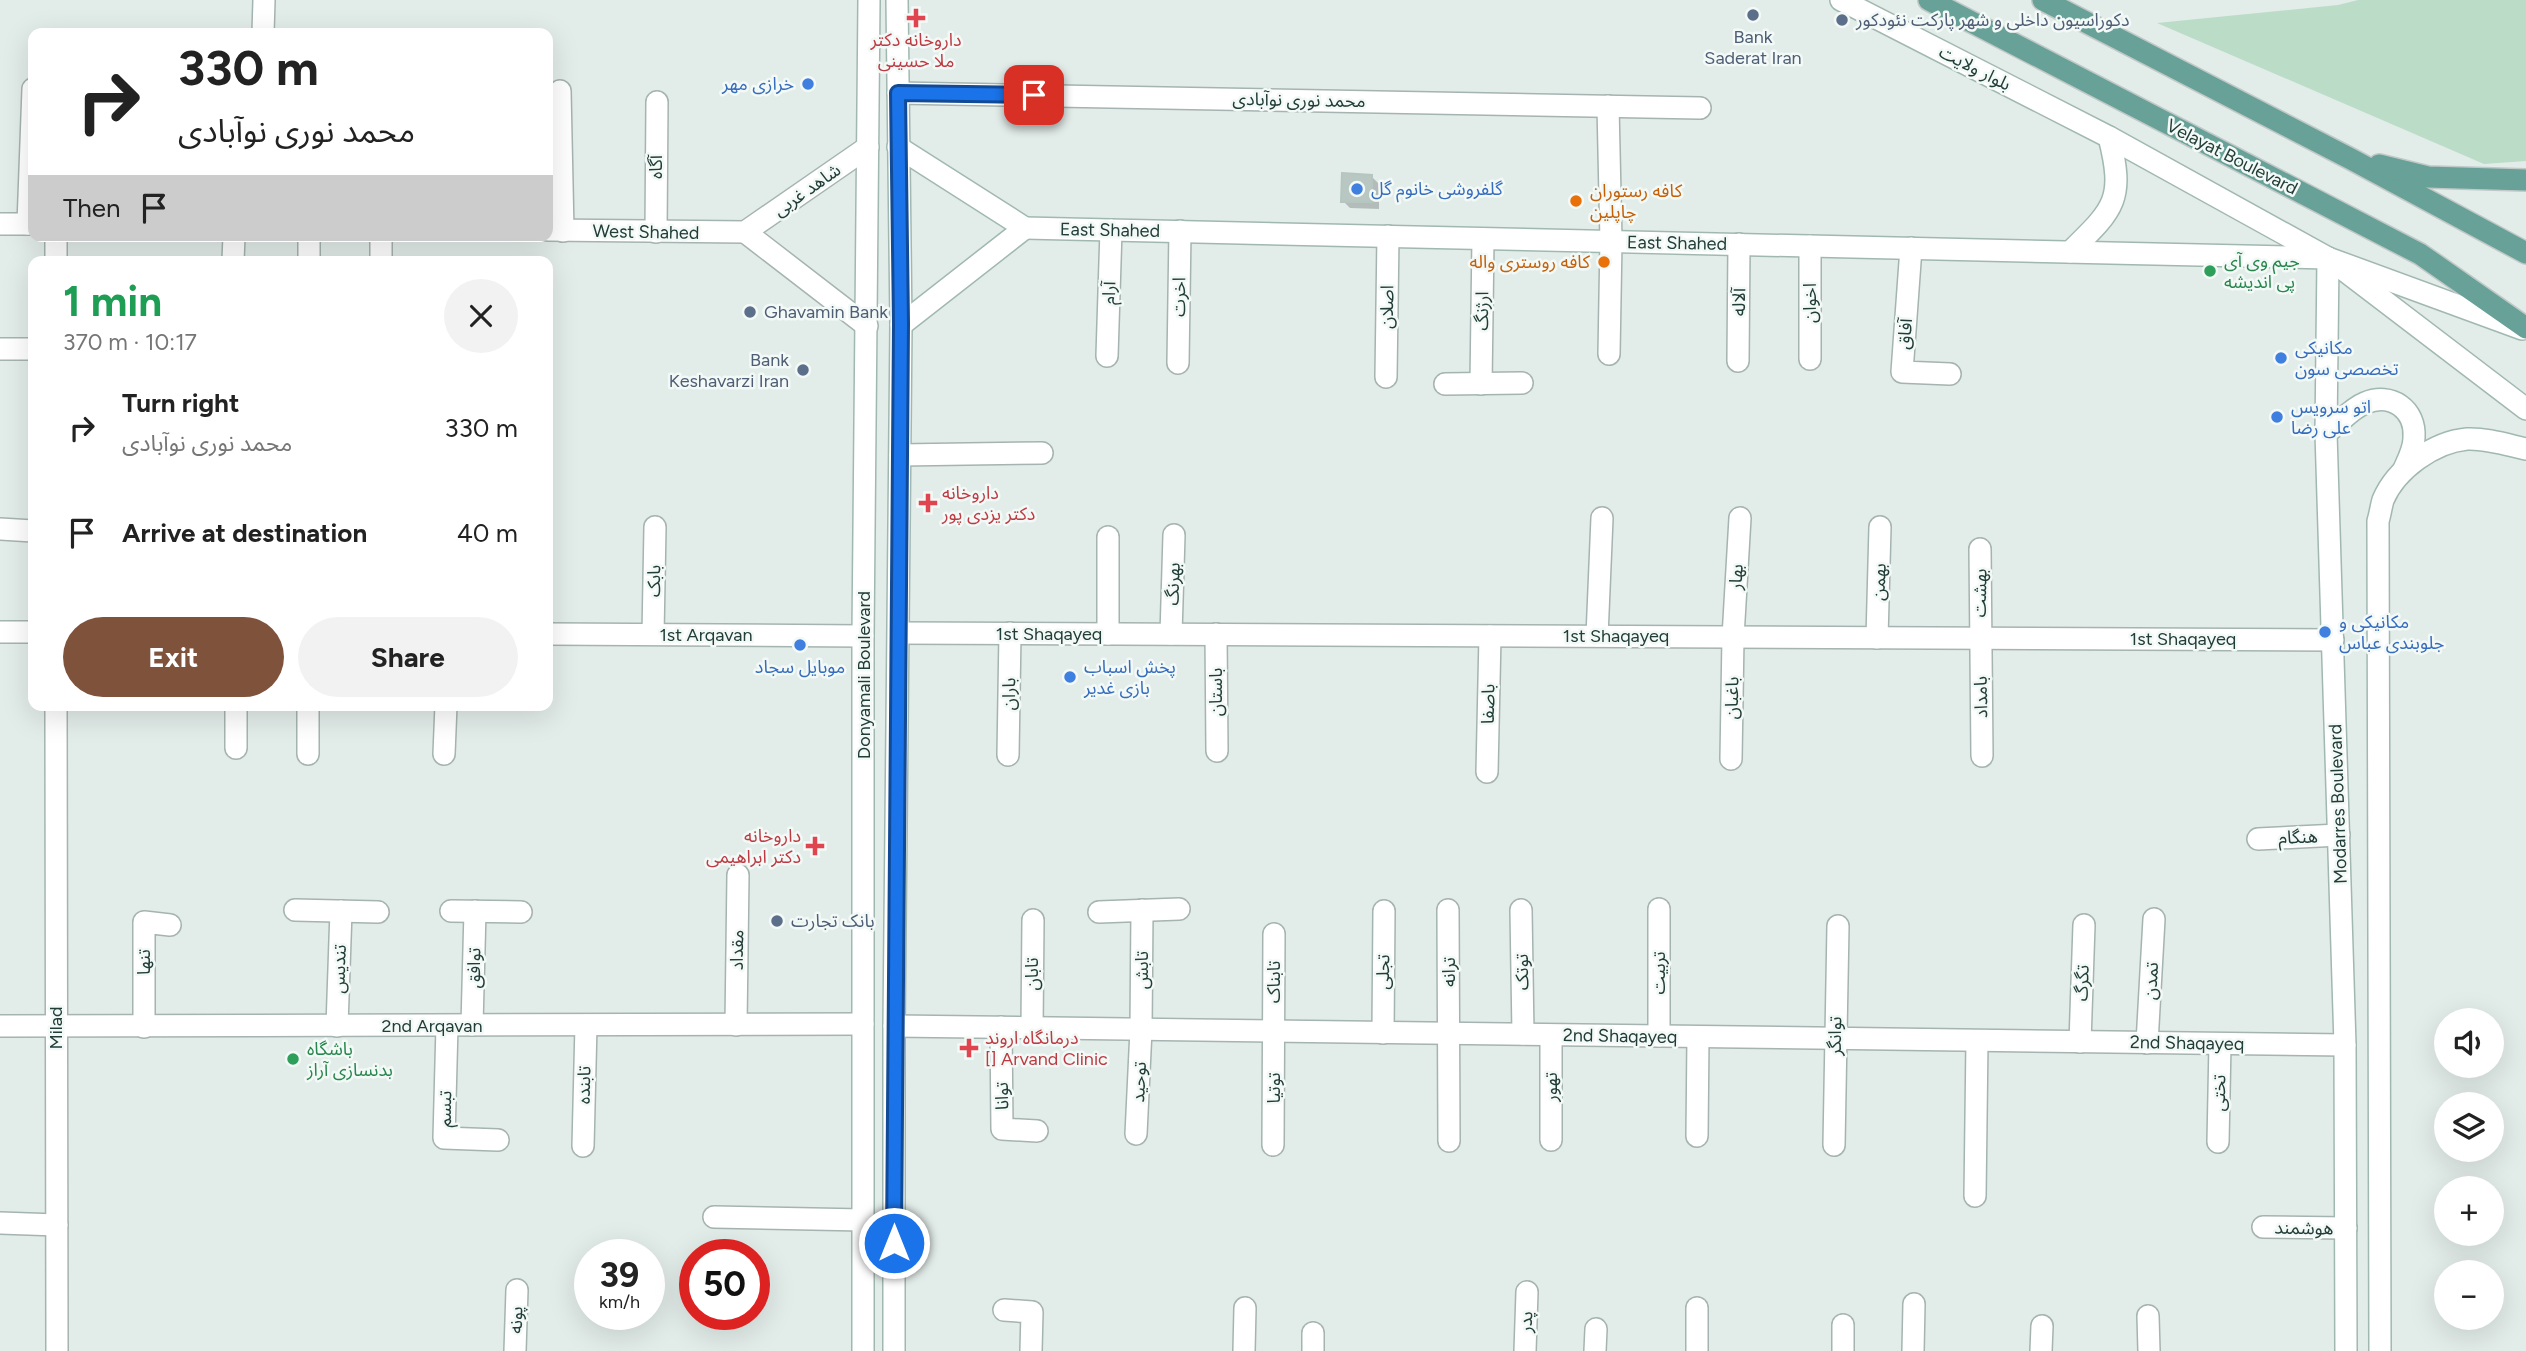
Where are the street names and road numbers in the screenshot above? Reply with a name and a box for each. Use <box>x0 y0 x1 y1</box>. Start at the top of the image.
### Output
street label: بلوار ولایت <box>1935 41 2015 95</box>
street label: محمد نوری نوآبادی <box>1232 88 1366 112</box>
street label: Velayat Boulevard <box>2163 114 2301 200</box>
street label: آگاه <box>645 154 667 179</box>
street label: شاهد غربی <box>769 159 845 221</box>
street label: East Shahed <box>1060 218 1160 242</box>
street label: West Shahed <box>592 220 700 244</box>
street label: East Shahed <box>1627 231 1727 255</box>
street label: اخرت <box>1168 277 1190 317</box>
street label: آرام <box>1098 280 1123 305</box>
street label: اخوان <box>1799 283 1821 323</box>
street label: اصلان <box>1376 285 1398 329</box>
street label: آلاله <box>1728 287 1750 316</box>
street label: ارژنگ <box>1471 291 1493 331</box>
street label: آفاق <box>1893 317 1917 350</box>
street label: بهرنگ <box>1161 562 1185 606</box>
street label: بهمن <box>1867 563 1891 601</box>
street label: بهار <box>1724 564 1748 591</box>
street label: بابک <box>643 565 665 597</box>
street label: بهشت <box>1969 568 1991 618</box>
street label: Donyamali Boulevard <box>853 591 875 759</box>
street label: 1st Shaqayeq <box>996 623 1102 645</box>
street label: 1st Arqavan <box>659 624 753 646</box>
street label: 1st Shaqayeq <box>1563 625 1669 647</box>
street label: 1st Shaqayeq <box>2130 628 2236 650</box>
street label: باستان <box>1205 668 1227 716</box>
street label: باغبان <box>1721 676 1743 720</box>
street label: بامداد <box>1970 676 1992 718</box>
street label: باران <box>998 677 1020 711</box>
street label: باصفا <box>1477 684 1499 724</box>
street label: Modarres Boulevard <box>2324 724 2352 884</box>
street label: هنگام <box>2278 825 2318 852</box>
street label: مقداد <box>726 929 748 971</box>
street label: تندیس <box>327 944 351 994</box>
street label: توافق <box>463 947 485 989</box>
street label: تنها <box>133 949 155 975</box>
street label: تابش <box>1131 951 1153 989</box>
street label: تربیت <box>1648 951 1670 995</box>
street label: توتک <box>1511 953 1533 991</box>
street label: تجلی <box>1372 954 1394 990</box>
street label: تابان <box>1021 957 1043 991</box>
street label: ترانه <box>1438 957 1460 987</box>
street label: تابناک <box>1263 961 1285 1003</box>
street label: تمدن <box>2139 962 2163 1000</box>
street label: تگرگ <box>2070 964 2094 1002</box>
street label: Milad <box>45 1006 67 1050</box>
street label: 2nd Arqavan <box>381 1015 483 1037</box>
street label: توانگر <box>1824 1016 1846 1057</box>
street label: 2nd Shaqayeq <box>1563 1024 1677 1048</box>
street label: 2nd Shaqayeq <box>2130 1031 2244 1055</box>
street label: توحید <box>1127 1061 1151 1103</box>
street label: تابنده <box>573 1066 595 1104</box>
street label: توتیا <box>1263 1072 1285 1104</box>
street label: تهور <box>1540 1072 1562 1103</box>
street label: تختی <box>2208 1074 2230 1112</box>
street label: توانا <box>991 1082 1013 1110</box>
street label: تبسم <box>434 1090 458 1128</box>
street label: هوشمند <box>2274 1216 2334 1240</box>
street label: پونه <box>505 1306 527 1334</box>
street label: پدر <box>1515 1311 1538 1334</box>

